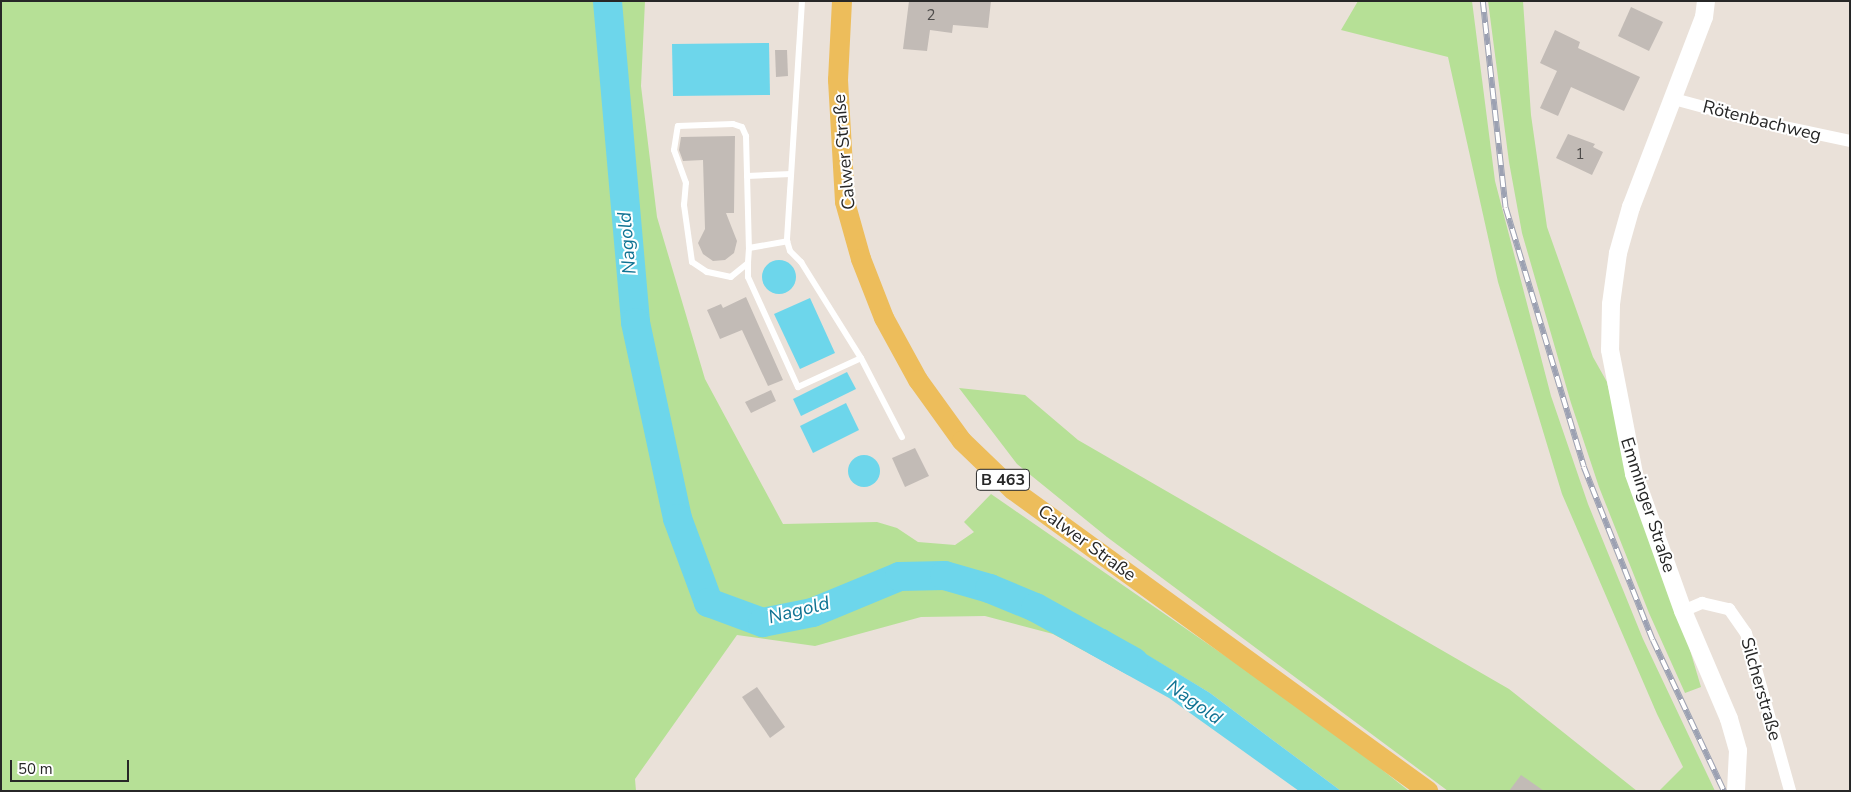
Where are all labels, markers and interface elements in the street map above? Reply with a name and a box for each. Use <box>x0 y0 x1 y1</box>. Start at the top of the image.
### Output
house number: 2 <box>927 7 935 25</box>
street label: Calwer Straße <box>828 93 860 211</box>
street label: Rötenbachweg <box>1700 96 1824 146</box>
house number: 1 <box>1576 146 1584 164</box>
water label: Nagold <box>614 211 642 275</box>
street label: Emminger Straße <box>1616 435 1680 575</box>
road number: B 463 <box>976 466 1030 494</box>
street label: Calwer Straße <box>1034 500 1140 586</box>
water label: Nagold <box>766 592 832 630</box>
street label: Silcherstraße <box>1736 635 1786 743</box>
water label: Nagold <box>1162 676 1226 730</box>
scale bar <box>12 750 131 782</box>
text: 50 m <box>18 759 53 779</box>

